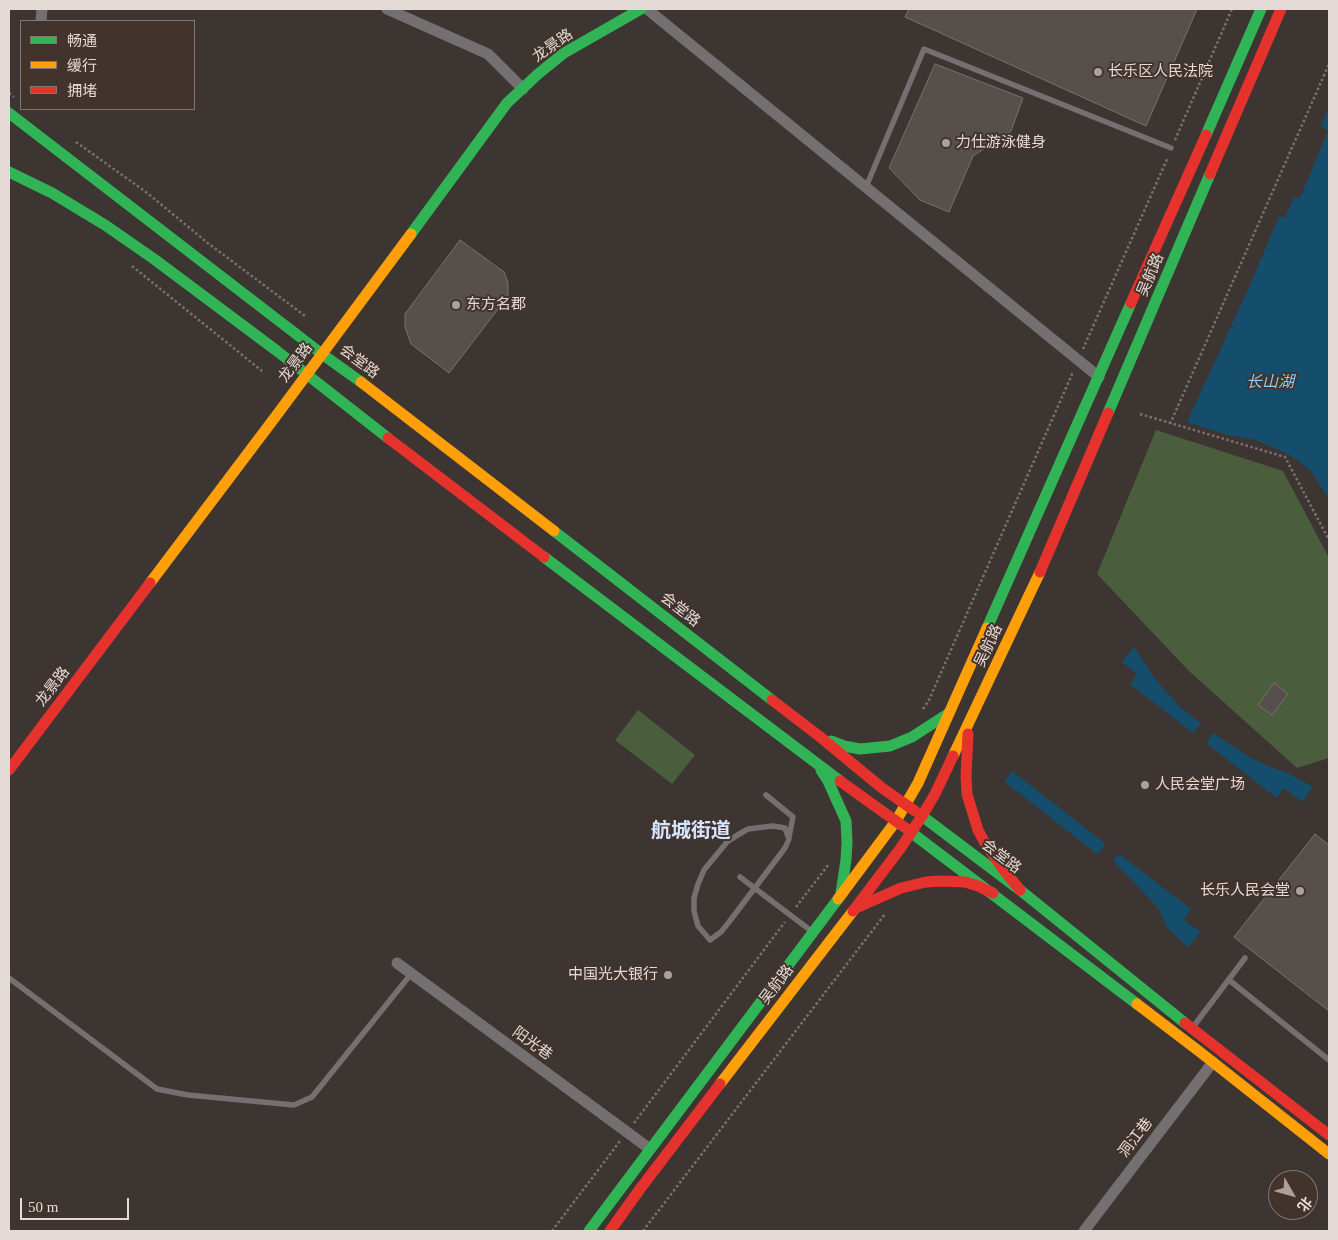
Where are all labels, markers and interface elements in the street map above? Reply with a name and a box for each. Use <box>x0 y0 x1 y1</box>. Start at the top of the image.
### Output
legend <box>20 20 195 110</box>
street label: 龙景路 <box>529 26 577 66</box>
text: 畅通 <box>67 33 97 49</box>
text: 缓行 <box>67 58 97 74</box>
place label: 长乐区人民法院 <box>1108 63 1213 81</box>
marker: 长乐区人民法院 <box>1092 66 1104 78</box>
text: 拥堵 <box>67 83 97 99</box>
place label: 力仕游泳健身 <box>956 134 1046 152</box>
marker: 力仕游泳健身 <box>940 137 952 149</box>
street label: 吴航路 <box>1134 251 1168 299</box>
place label: 东方名郡 <box>466 296 526 314</box>
marker: 东方名郡 <box>450 299 462 311</box>
street label: 龙景路 <box>275 340 317 386</box>
street label: 会堂路 <box>336 341 382 383</box>
water label: 长山湖 <box>1246 373 1294 393</box>
street label: 会堂路 <box>657 589 703 631</box>
street label: 吴航路 <box>971 622 1007 670</box>
street label: 龙景路 <box>32 664 74 710</box>
place label: 人民会堂广场 <box>1155 776 1245 794</box>
marker: 人民会堂广场 <box>1139 779 1151 791</box>
district label: 航城街道 <box>651 820 731 844</box>
street label: 会堂路 <box>978 836 1024 878</box>
place label: 长乐人民会堂 <box>1200 882 1290 900</box>
marker: 长乐人民会堂 <box>1294 885 1306 897</box>
street label: 吴航路 <box>756 962 798 1008</box>
place label: 中国光大银行 <box>568 966 658 984</box>
marker: 中国光大银行 <box>662 969 674 981</box>
street label: 阳光巷 <box>509 1023 555 1065</box>
street label: 洞江巷 <box>1115 1115 1157 1161</box>
north arrow <box>1268 1170 1318 1220</box>
scale bar <box>22 1188 131 1220</box>
text: 北 <box>1294 1194 1315 1214</box>
text: 50 m <box>28 1199 58 1215</box>

